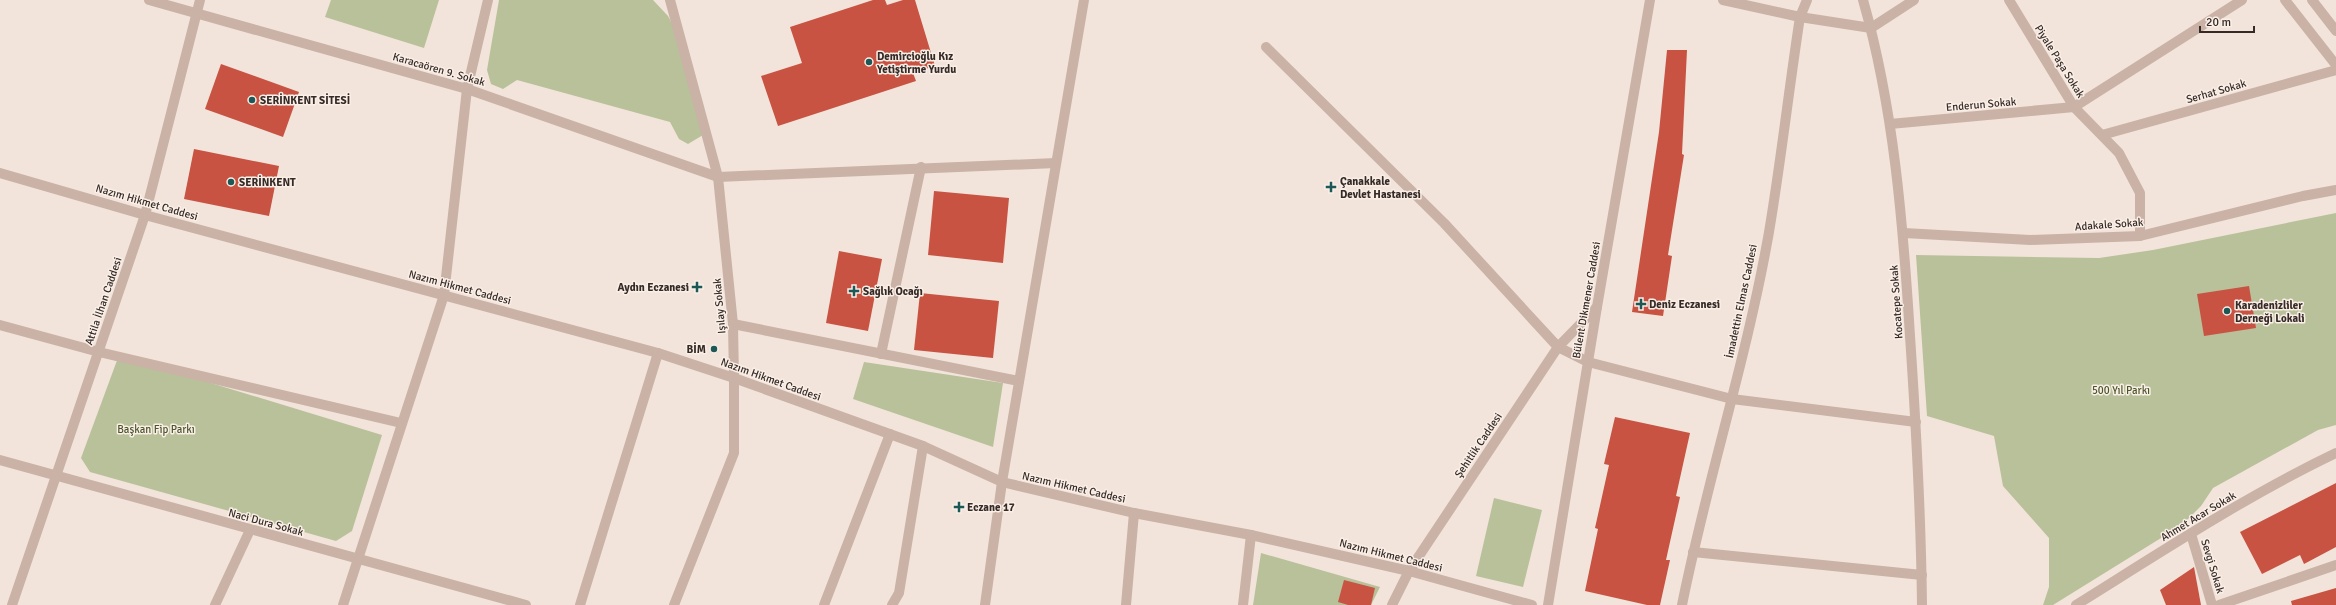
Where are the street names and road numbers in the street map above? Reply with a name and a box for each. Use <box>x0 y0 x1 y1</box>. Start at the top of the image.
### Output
street label: Piyale Paşa Sokak <box>2032 22 2087 101</box>
street label: Karacaören 9. Sokak <box>391 50 487 89</box>
street label: Serhat Sokak <box>2185 77 2248 106</box>
street label: Enderun Sokak <box>1945 95 2017 114</box>
street label: Nazım Hikmet Caddesi <box>94 182 199 223</box>
street label: Adakale Sokak <box>2074 216 2144 233</box>
street label: Bülent Dikmener Caddesi <box>1570 241 1603 360</box>
street label: İmadettin Elmas Caddesi <box>1722 243 1760 359</box>
street label: Attila İlhan Caddesi <box>81 255 125 347</box>
street label: Kocatepe Sokak <box>1887 264 1906 339</box>
street label: Nazım Hikmet Caddesi <box>407 268 513 307</box>
street label: Işılay Sokak <box>711 277 728 334</box>
street label: Nazım Hikmet Caddesi <box>719 355 823 404</box>
street label: Şehitlik Caddesi <box>1452 410 1505 480</box>
street label: Nazım Hikmet Caddesi <box>1021 469 1127 506</box>
street label: Ahmet Acar Sokak <box>2158 489 2239 544</box>
street label: Naci Dura Sokak <box>227 506 305 539</box>
street label: Nazım Hikmet Caddesi <box>1338 536 1444 575</box>
street label: Sevgi Sokak <box>2198 537 2227 595</box>

